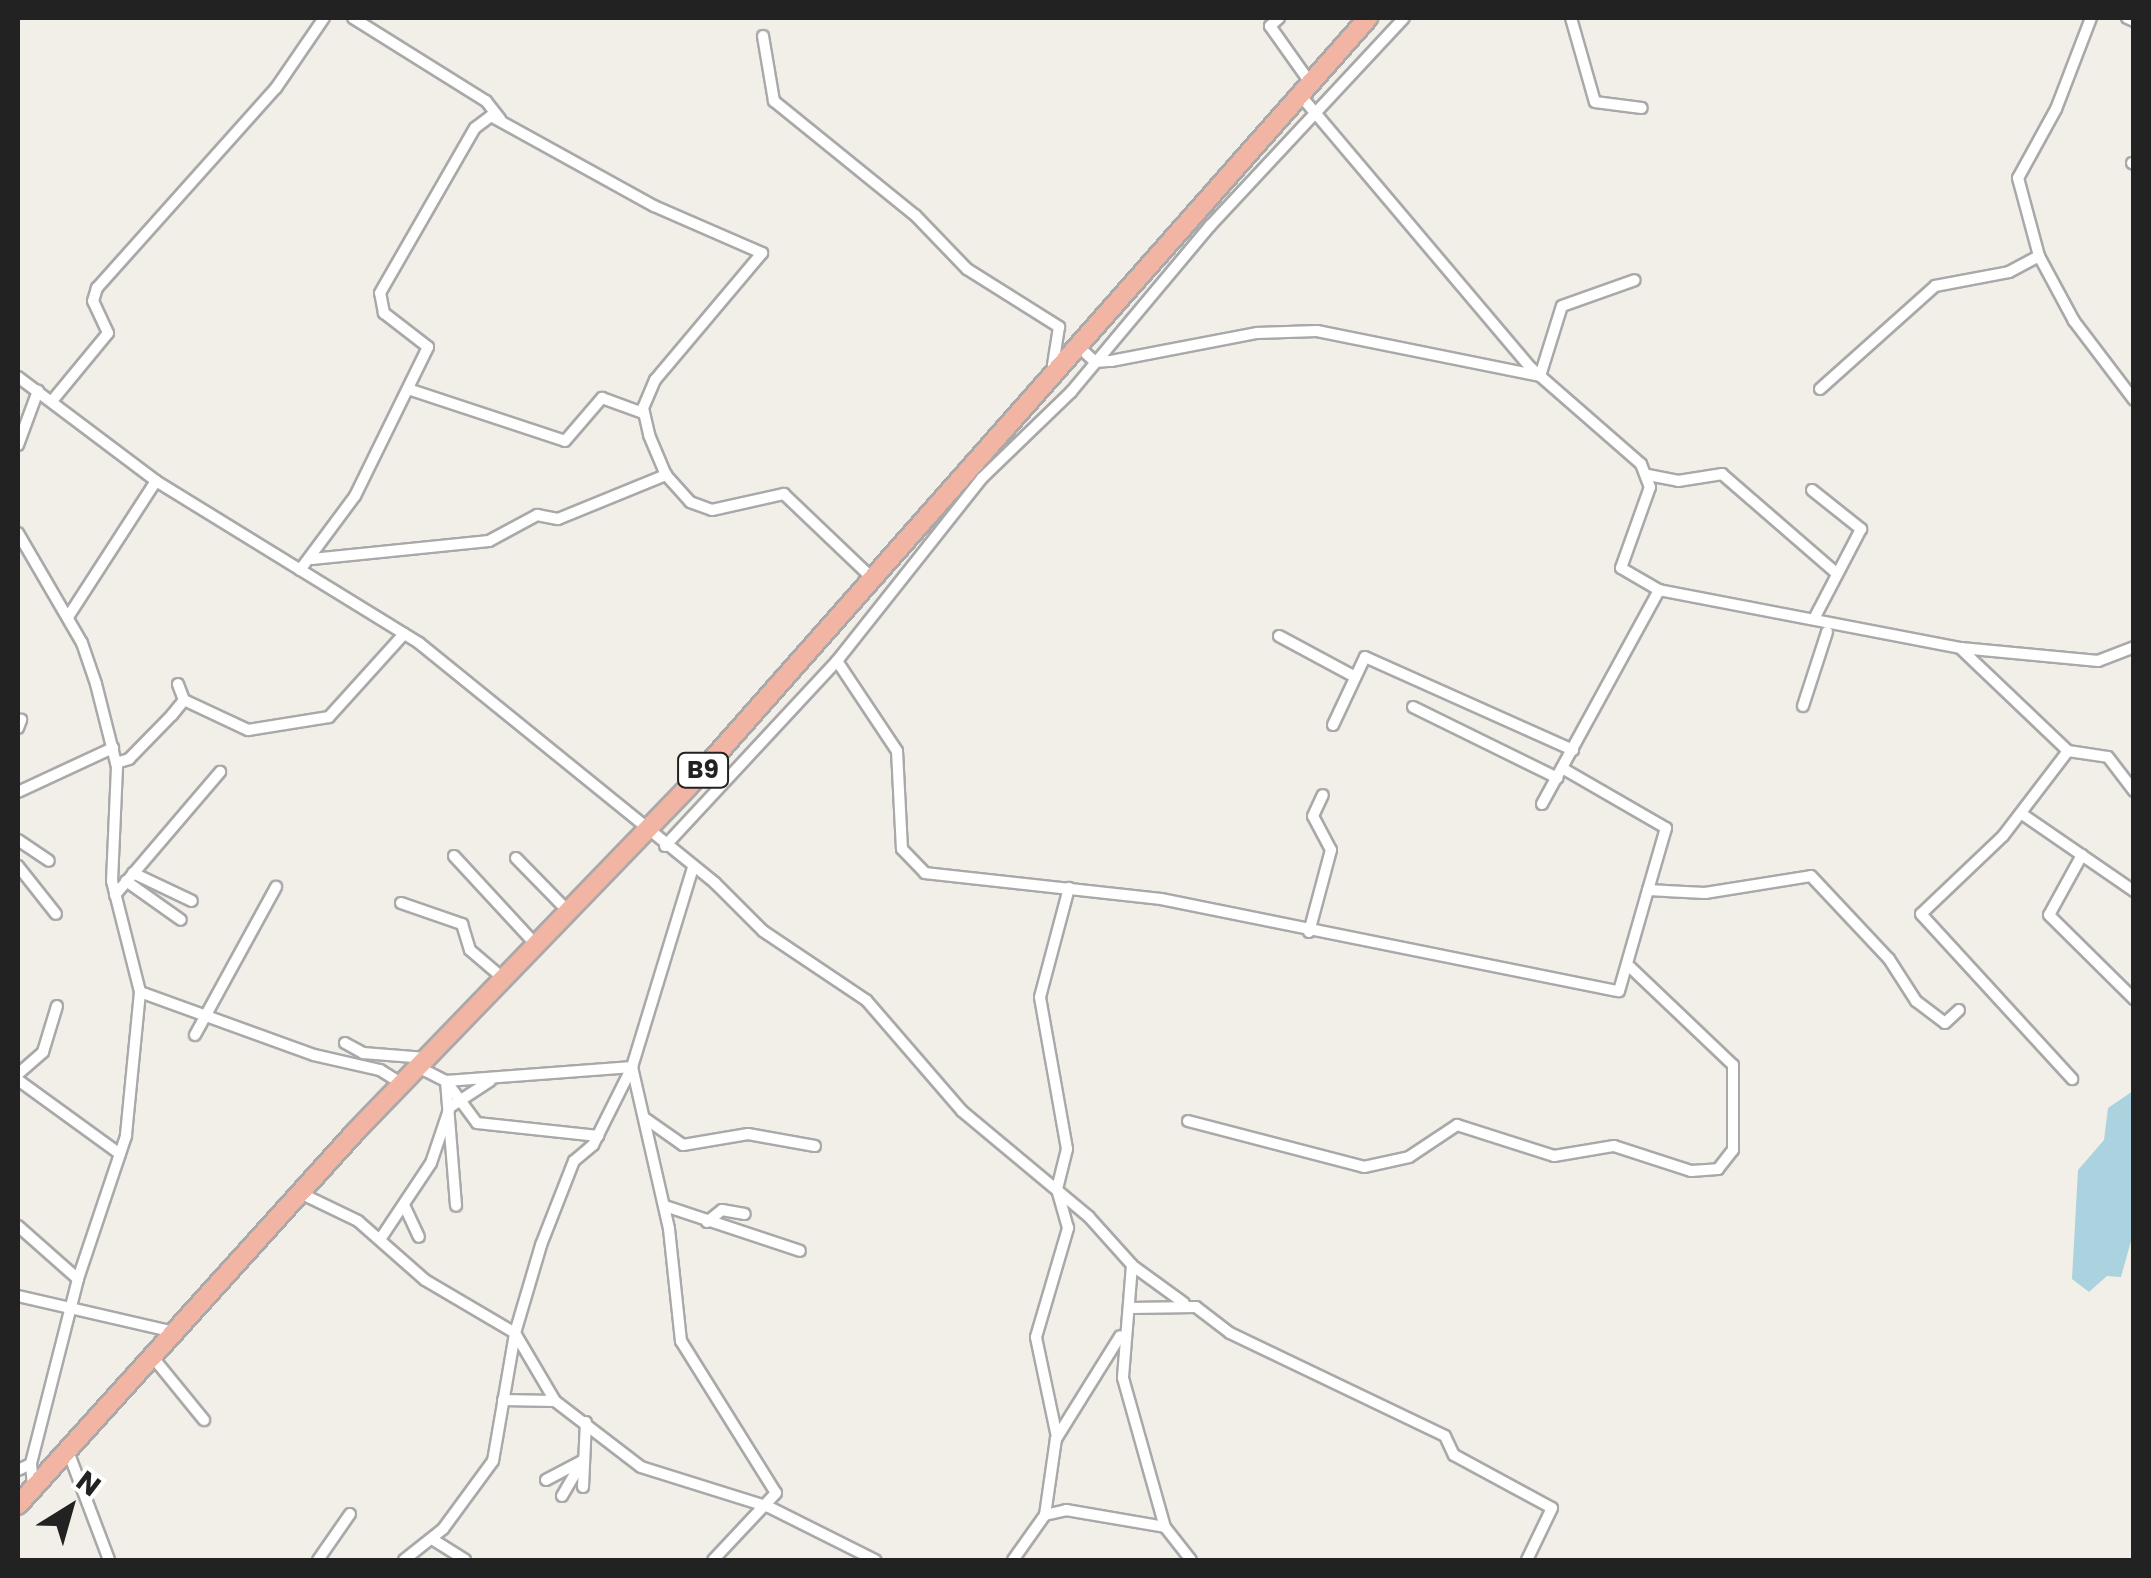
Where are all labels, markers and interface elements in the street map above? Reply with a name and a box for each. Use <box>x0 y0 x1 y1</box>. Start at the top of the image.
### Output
road number: B9 <box>676 750 730 790</box>
north arrow <box>20 1458 120 1558</box>
text: N <box>68 1462 109 1506</box>

